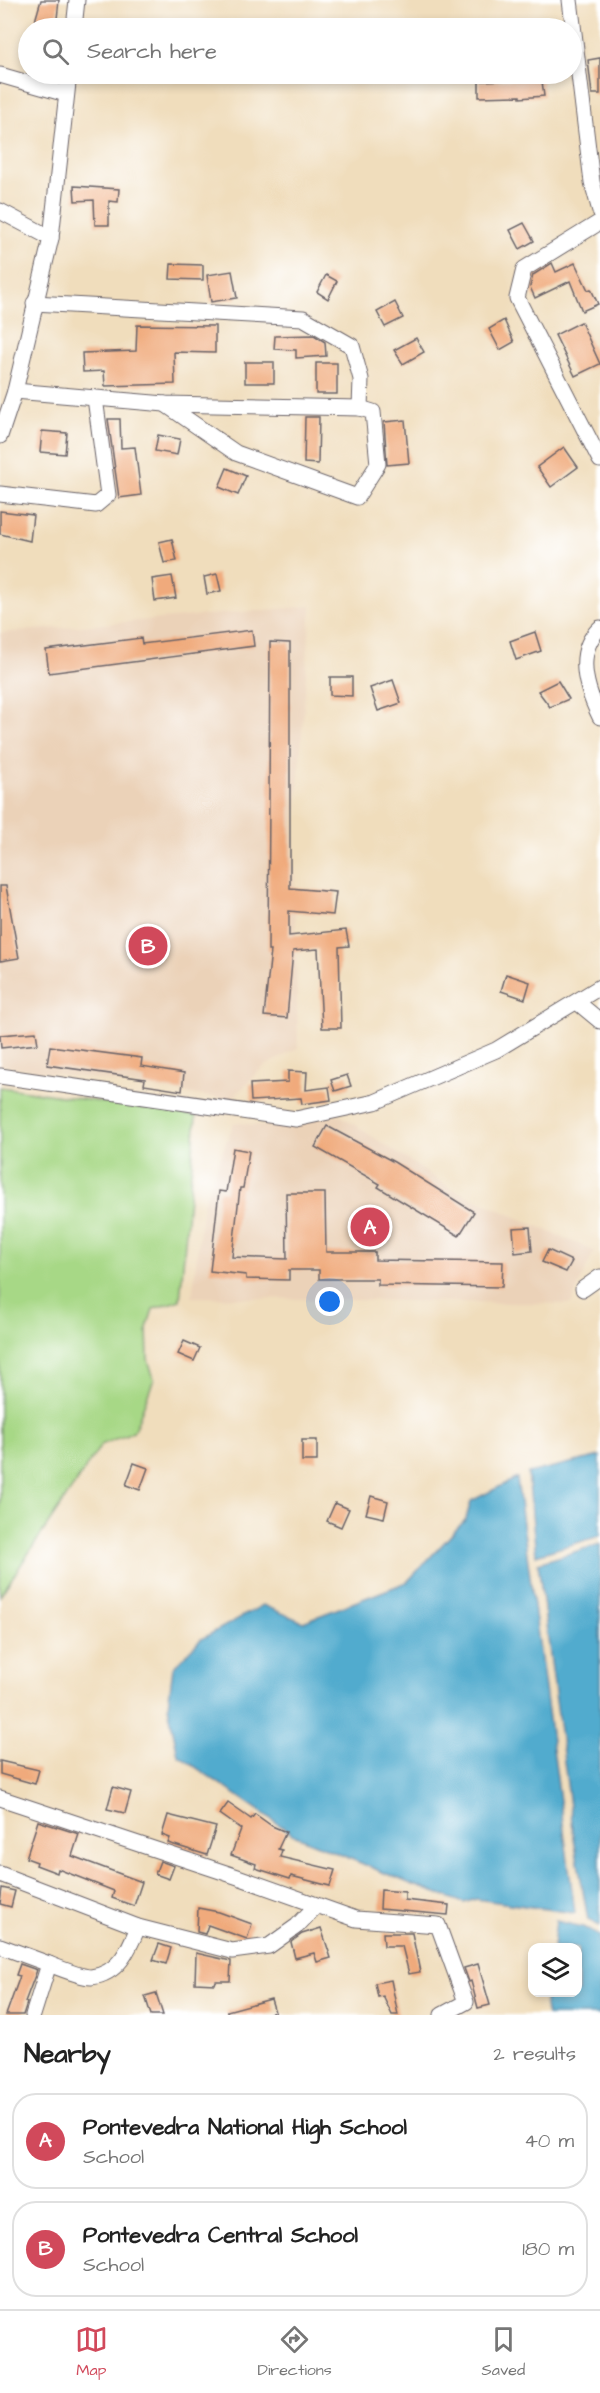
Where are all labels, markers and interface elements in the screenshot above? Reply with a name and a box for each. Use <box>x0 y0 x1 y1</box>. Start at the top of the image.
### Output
search box <box>18 18 582 84</box>
icon: search <box>39 35 72 68</box>
text: Search here <box>87 36 217 67</box>
pin: B <box>128 924 168 968</box>
pin: A <box>350 1204 389 1250</box>
your location <box>315 1287 344 1316</box>
map controls <box>528 1943 582 1997</box>
button: layers <box>528 1943 582 1997</box>
text: Nearby <box>24 2036 111 2072</box>
text: 2 results <box>493 2040 576 2068</box>
text: Pontevedra National High School <box>83 2112 407 2143</box>
text: A <box>39 2127 52 2155</box>
text: 40 m <box>524 2127 574 2155</box>
text: School <box>83 2143 144 2171</box>
text: Pontevedra Central School <box>83 2220 358 2251</box>
text: B <box>38 2235 53 2263</box>
text: 180 m <box>522 2235 574 2263</box>
text: School <box>83 2251 144 2279</box>
tab: Map <box>75 2323 108 2381</box>
tab: Directions <box>258 2323 332 2381</box>
tab: Saved <box>482 2323 525 2381</box>

